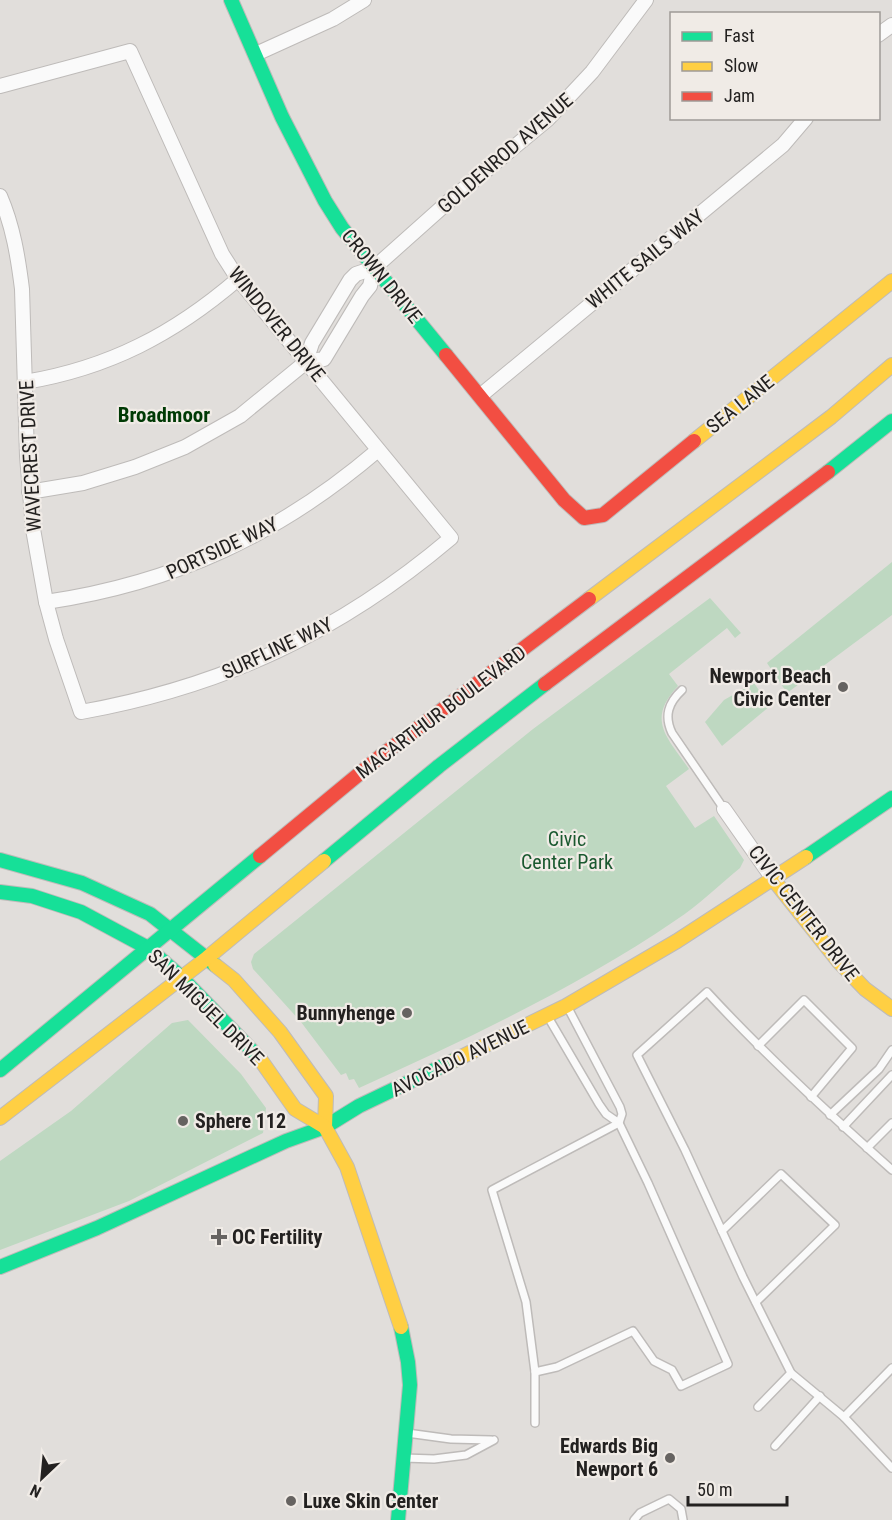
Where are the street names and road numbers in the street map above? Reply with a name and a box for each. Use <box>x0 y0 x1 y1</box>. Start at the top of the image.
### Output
street label: GOLDENROD AVENUE <box>433 88 577 218</box>
street label: WHITE SAILS WAY <box>581 204 709 314</box>
street label: CROWN DRIVE <box>337 224 427 328</box>
street label: WINDOVER DRIVE <box>223 262 331 386</box>
street label: SEA LANE <box>701 369 779 438</box>
street label: WAVECREST DRIVE <box>14 380 46 532</box>
street label: PORTSIDE WAY <box>162 511 282 584</box>
street label: SURFLINE WAY <box>218 612 337 684</box>
street label: MACARTHUR BOULEVARD <box>351 640 531 784</box>
street label: CIVIC CENTER DRIVE <box>744 840 864 986</box>
street label: SAN MIGUEL DRIVE <box>143 944 269 1070</box>
street label: AVOCADO AVENUE <box>387 1014 533 1102</box>

